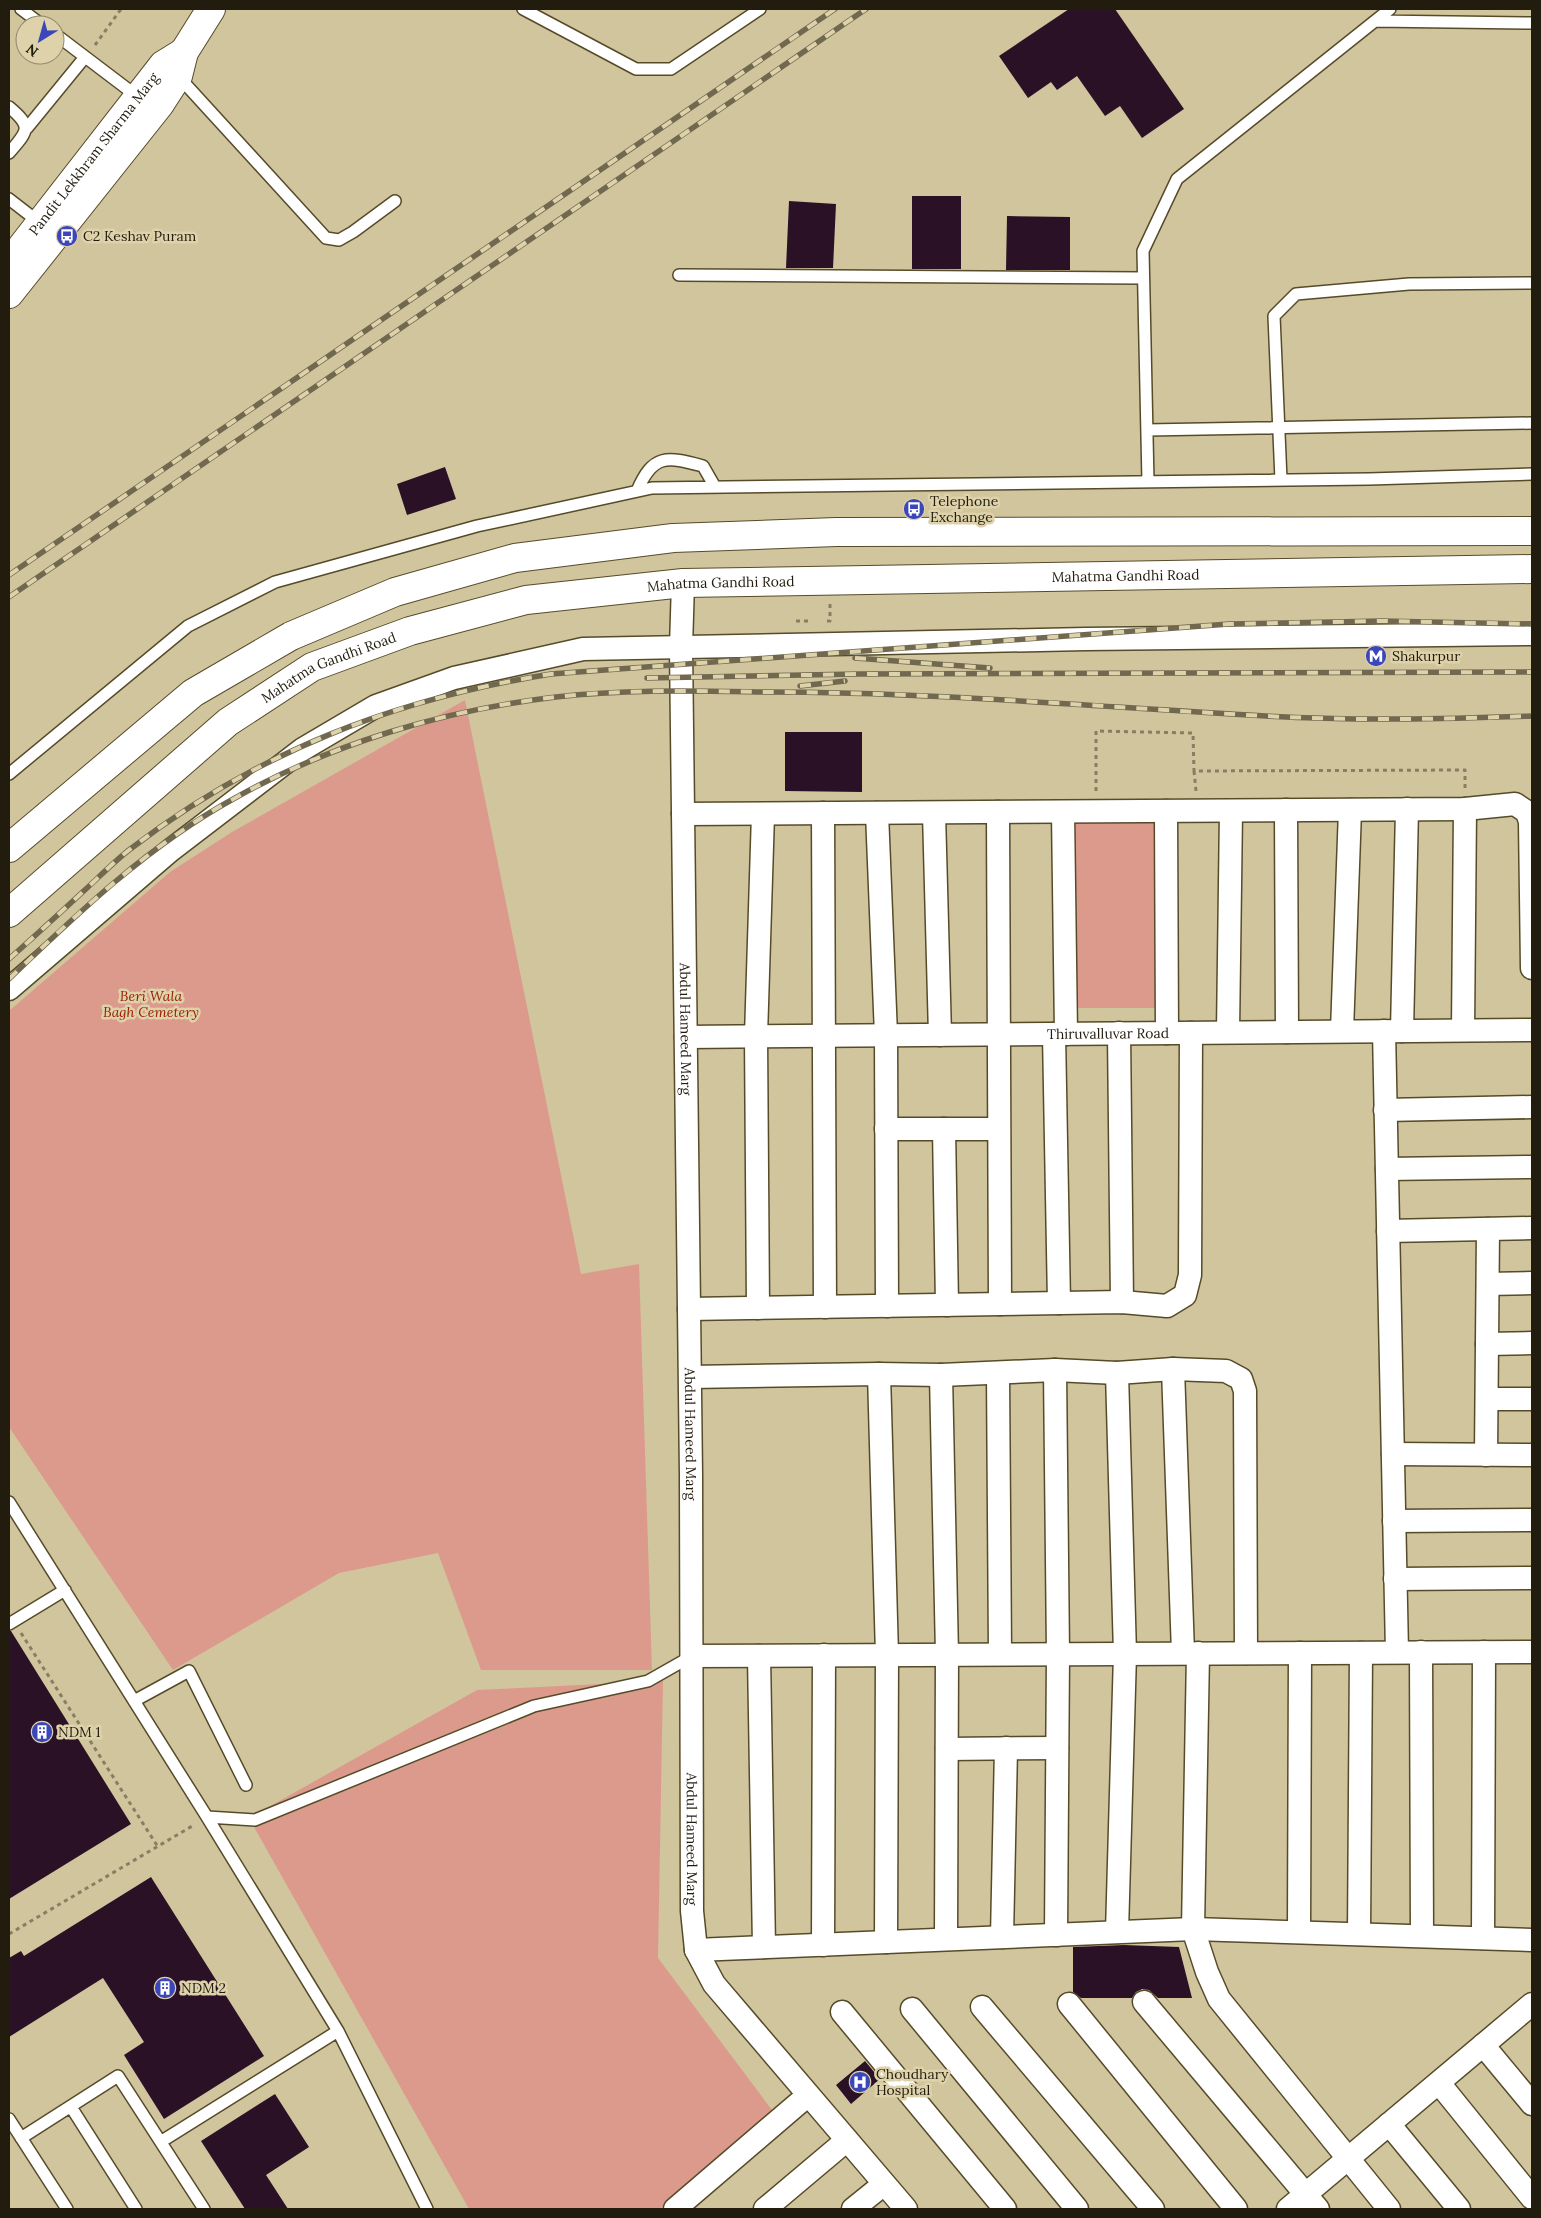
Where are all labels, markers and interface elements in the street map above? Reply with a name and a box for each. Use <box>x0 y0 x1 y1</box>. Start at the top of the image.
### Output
north arrow <box>15 15 65 65</box>
text: N <box>22 40 42 61</box>
street label: Pandit Lekkhram Sharma Marg <box>25 69 163 239</box>
bus stop icon: C2 Keshav Puram <box>55 224 79 248</box>
place label: C2 Keshav Puram <box>83 227 197 245</box>
place label: Telephone Exchange <box>930 492 999 526</box>
bus stop icon: Telephone Exchange <box>902 497 926 521</box>
street label: Mahatma Gandhi Road <box>1052 565 1200 586</box>
street label: Mahatma Gandhi Road <box>646 572 795 596</box>
street label: Mahatma Gandhi Road <box>258 628 399 707</box>
metro station icon: Shakurpur <box>1364 644 1388 668</box>
place label: Shakurpur <box>1392 647 1460 665</box>
street label: Abdul Hameed Marg <box>676 961 695 1096</box>
park label: Beri Wala Bagh Cemetery <box>103 987 199 1021</box>
street label: Thiruvalluvar Road <box>1047 1024 1169 1043</box>
street label: Abdul Hameed Marg <box>681 1366 700 1501</box>
building icon: NDM 1 <box>30 1720 54 1744</box>
place label: NDM 1 <box>58 1723 101 1741</box>
street label: Abdul Hameed Marg <box>683 1772 701 1906</box>
building icon: NDM 2 <box>153 1976 177 2000</box>
place label: NDM 2 <box>181 1979 226 1997</box>
place label: Choudhary Hospital <box>876 2065 949 2099</box>
hospital icon: Choudhary Hospital <box>848 2070 872 2094</box>

